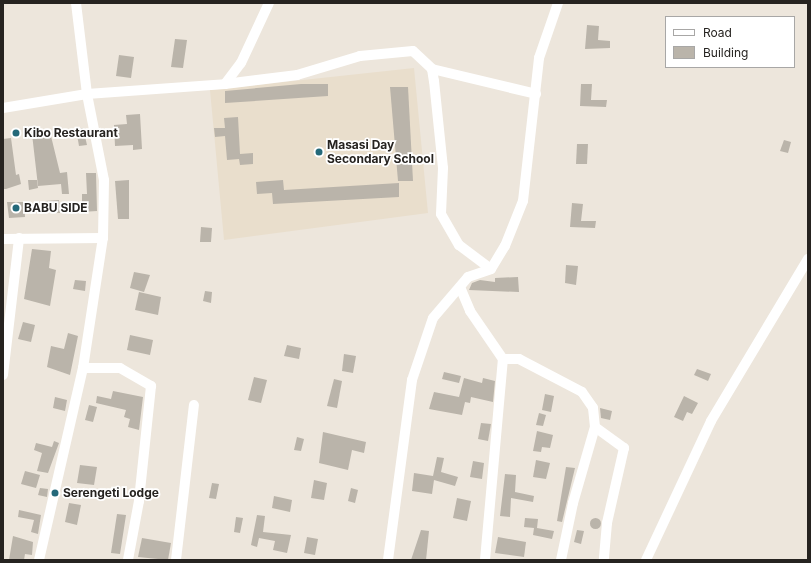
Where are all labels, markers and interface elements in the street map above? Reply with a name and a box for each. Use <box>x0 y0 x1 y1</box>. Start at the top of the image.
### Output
legend <box>665 16 795 68</box>
text: Road <box>703 25 732 40</box>
text: Building <box>703 45 748 60</box>
place label: Kibo Restaurant <box>24 126 118 140</box>
marker: Kibo Restaurant <box>11 128 21 138</box>
place label: Masasi Day Secondary School <box>327 138 434 166</box>
marker: Masasi Day Secondary School <box>314 147 324 157</box>
place label: BABU SIDE <box>24 201 88 215</box>
marker: BABU SIDE <box>11 203 21 213</box>
place label: Serengeti Lodge <box>63 486 159 500</box>
marker: Serengeti Lodge <box>50 488 60 498</box>

